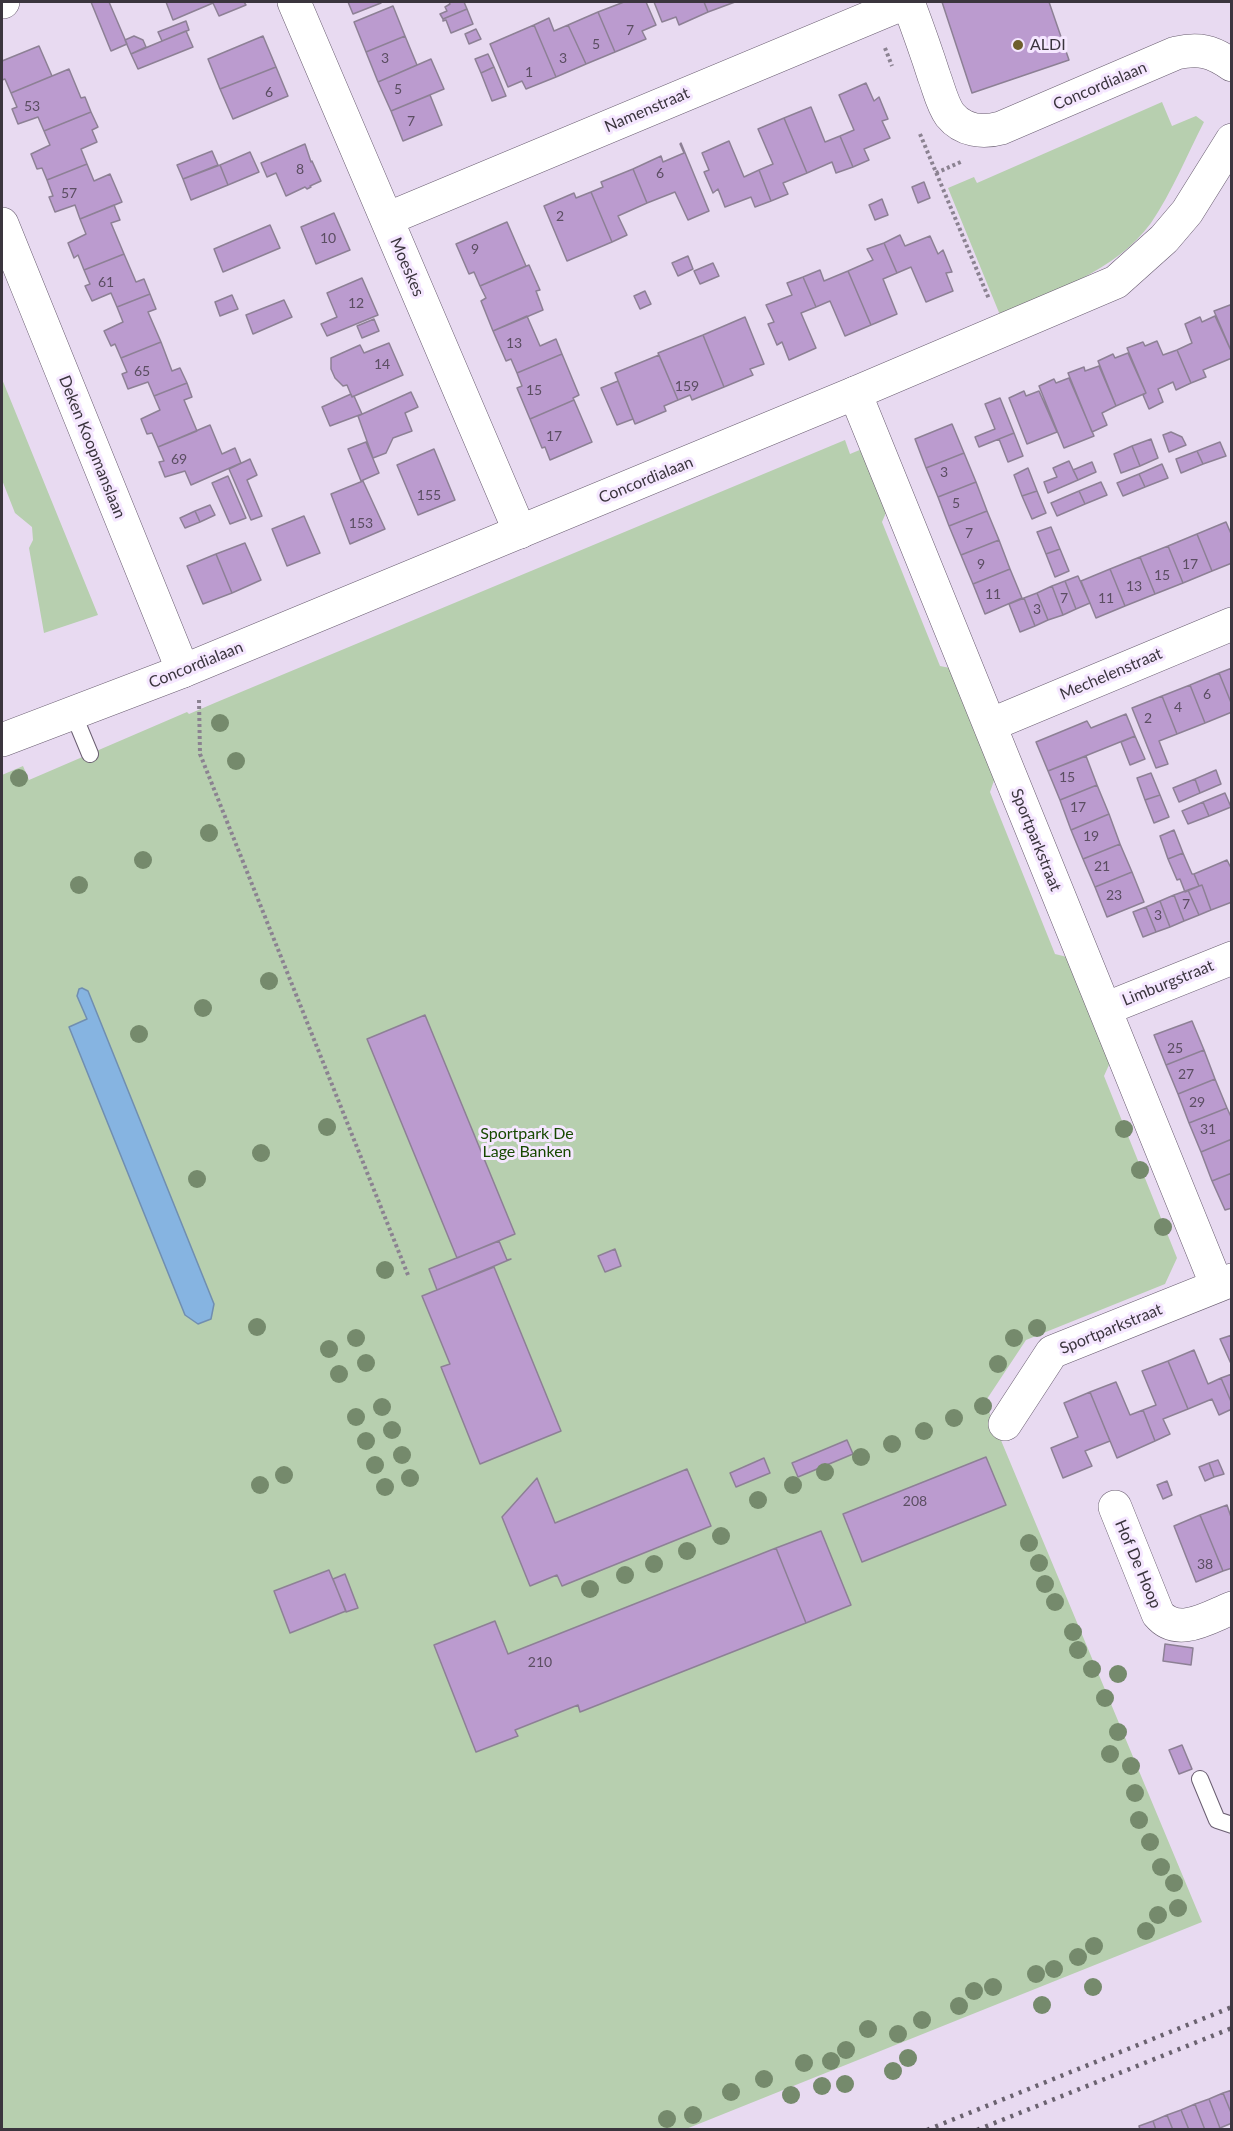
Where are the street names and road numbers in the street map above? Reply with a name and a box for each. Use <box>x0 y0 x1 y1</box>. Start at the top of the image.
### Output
street label: Concordialaan <box>1050 58 1150 114</box>
street label: Namenstraat <box>602 84 692 136</box>
street label: Moeskes <box>386 235 428 299</box>
street label: Deken Koopmanslaan <box>55 373 129 521</box>
street label: Concordialaan <box>596 452 696 508</box>
street label: Concordialaan <box>146 637 246 693</box>
street label: Mechelenstraat <box>1057 644 1165 704</box>
street label: Sportparkstraat <box>1007 786 1065 894</box>
street label: Limburgstraat <box>1119 956 1217 1010</box>
street label: Sportparkstraat <box>1057 1300 1165 1358</box>
street label: Hof De Hoop <box>1111 1517 1165 1611</box>

